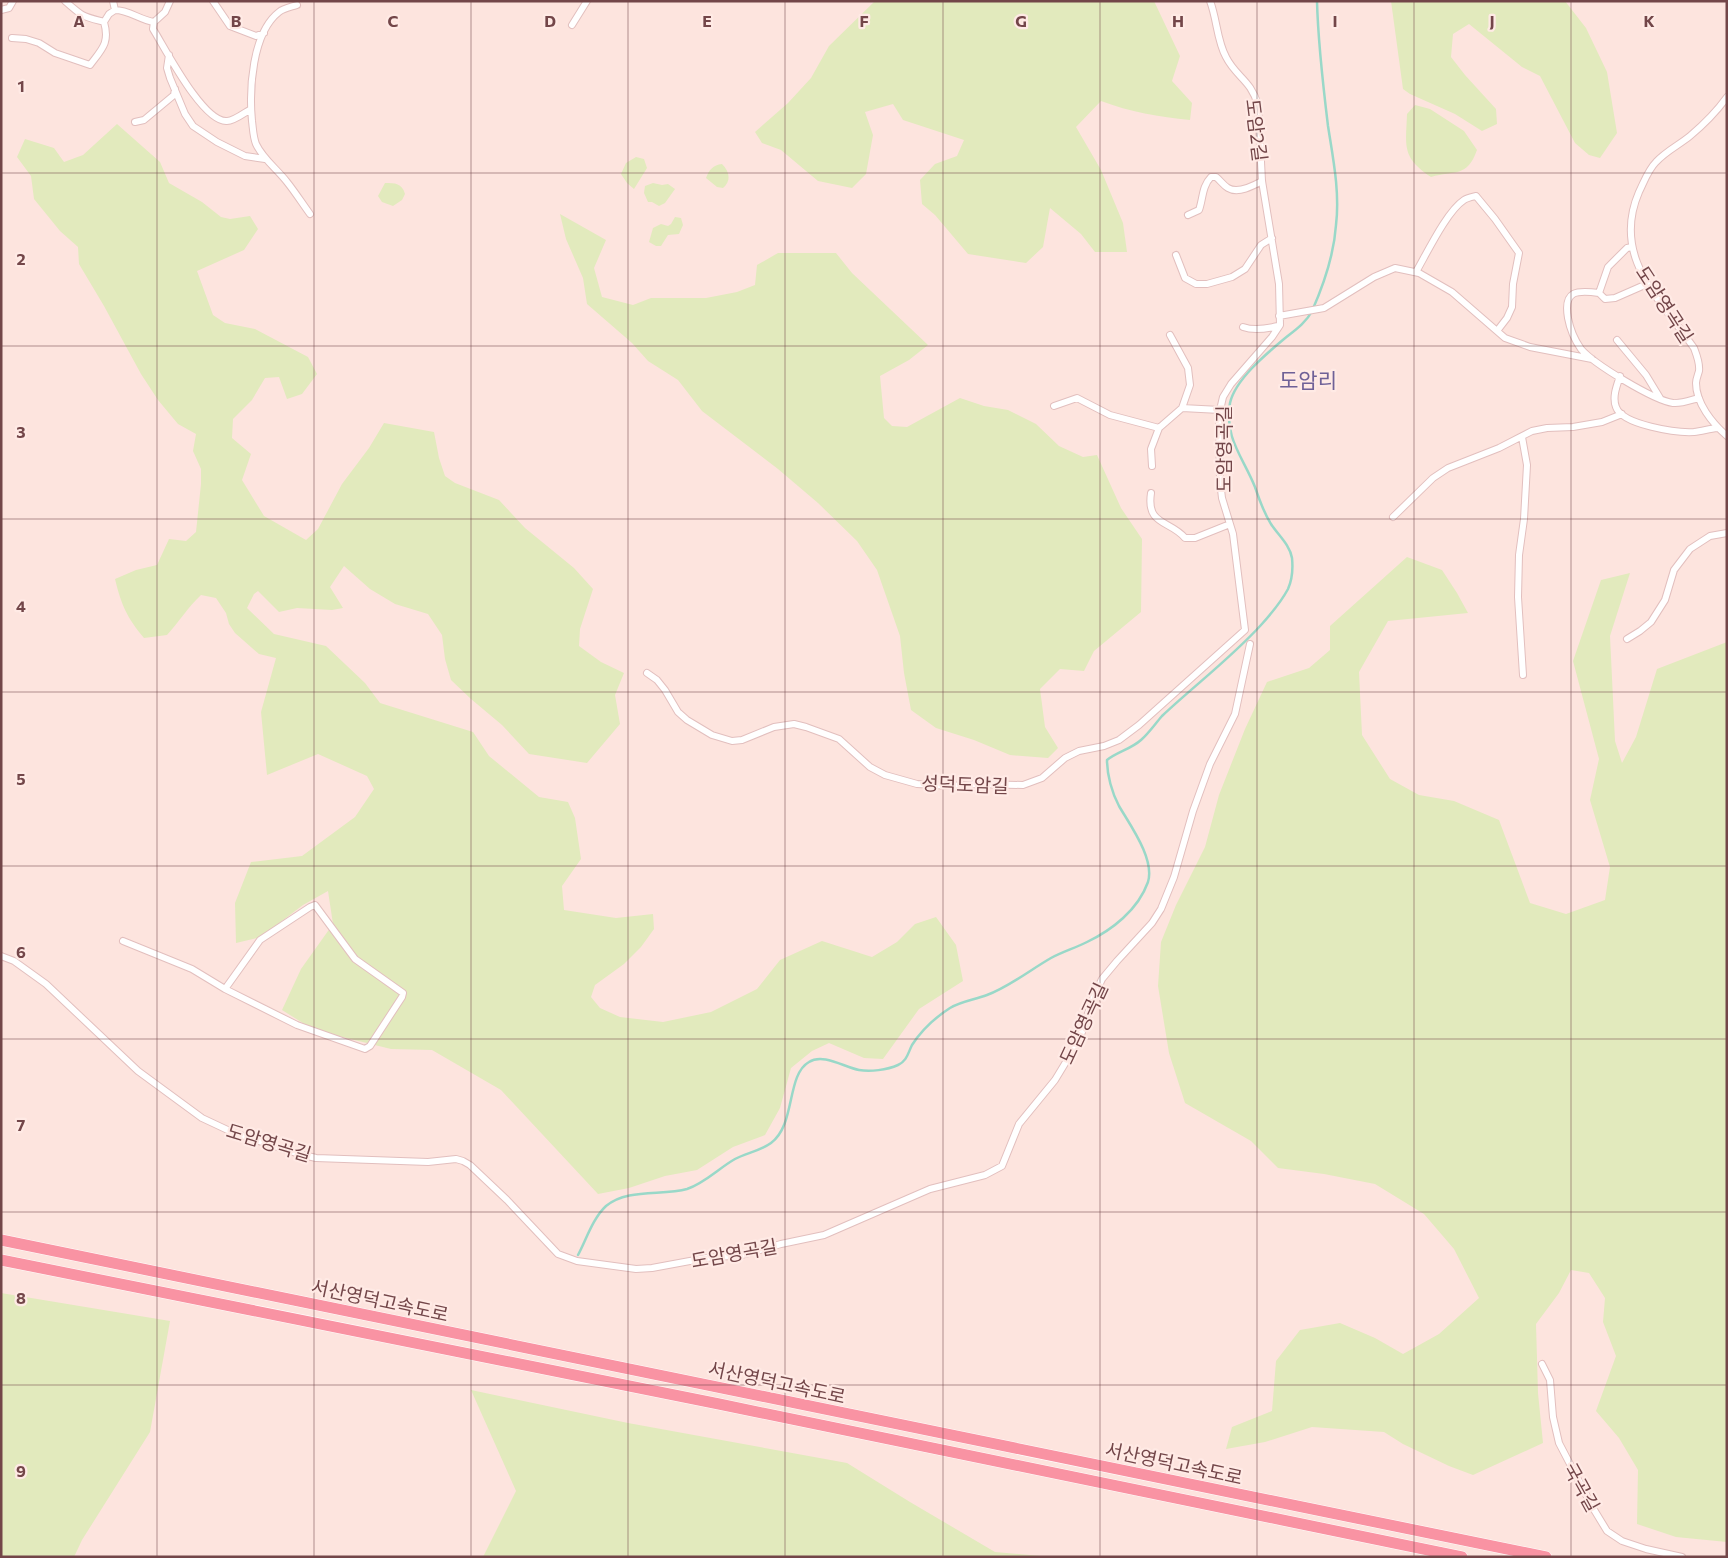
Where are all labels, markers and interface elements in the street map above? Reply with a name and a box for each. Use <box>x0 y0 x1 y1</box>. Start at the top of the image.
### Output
text: A <box>73 11 85 30</box>
text: B <box>231 11 242 30</box>
text: C <box>388 11 399 30</box>
text: D <box>544 11 556 30</box>
text: E <box>702 11 712 30</box>
text: F <box>859 11 869 30</box>
text: G <box>1015 11 1027 30</box>
text: H <box>1172 11 1184 30</box>
text: I <box>1332 11 1338 30</box>
text: J <box>1489 11 1495 30</box>
text: K <box>1643 11 1655 30</box>
text: 1 <box>17 76 25 95</box>
street label: 도암2길 <box>1242 97 1272 163</box>
text: 2 <box>16 249 26 268</box>
street label: 도암영곡길 <box>1632 261 1698 347</box>
district label: 도암리 <box>1279 367 1337 392</box>
street label: 도암영곡길 <box>1212 405 1235 493</box>
text: 3 <box>16 422 26 441</box>
text: 4 <box>16 596 26 615</box>
text: 5 <box>16 769 26 788</box>
street label: 성덕도암길 <box>921 771 1009 797</box>
text: 6 <box>16 942 26 961</box>
street label: 도암영곡길 <box>1054 979 1112 1067</box>
text: 7 <box>17 1115 26 1134</box>
street label: 도암영곡길 <box>224 1118 314 1166</box>
street label: 도암영곡길 <box>689 1234 779 1272</box>
street label: 서산영덕고속도로 <box>309 1274 451 1326</box>
text: 8 <box>16 1288 26 1307</box>
street label: 서산영덕고속도로 <box>706 1356 848 1408</box>
street label: 서산영덕고속도로 <box>1103 1437 1245 1489</box>
street label: 국곡길 <box>1559 1458 1605 1516</box>
text: 9 <box>16 1461 26 1480</box>

